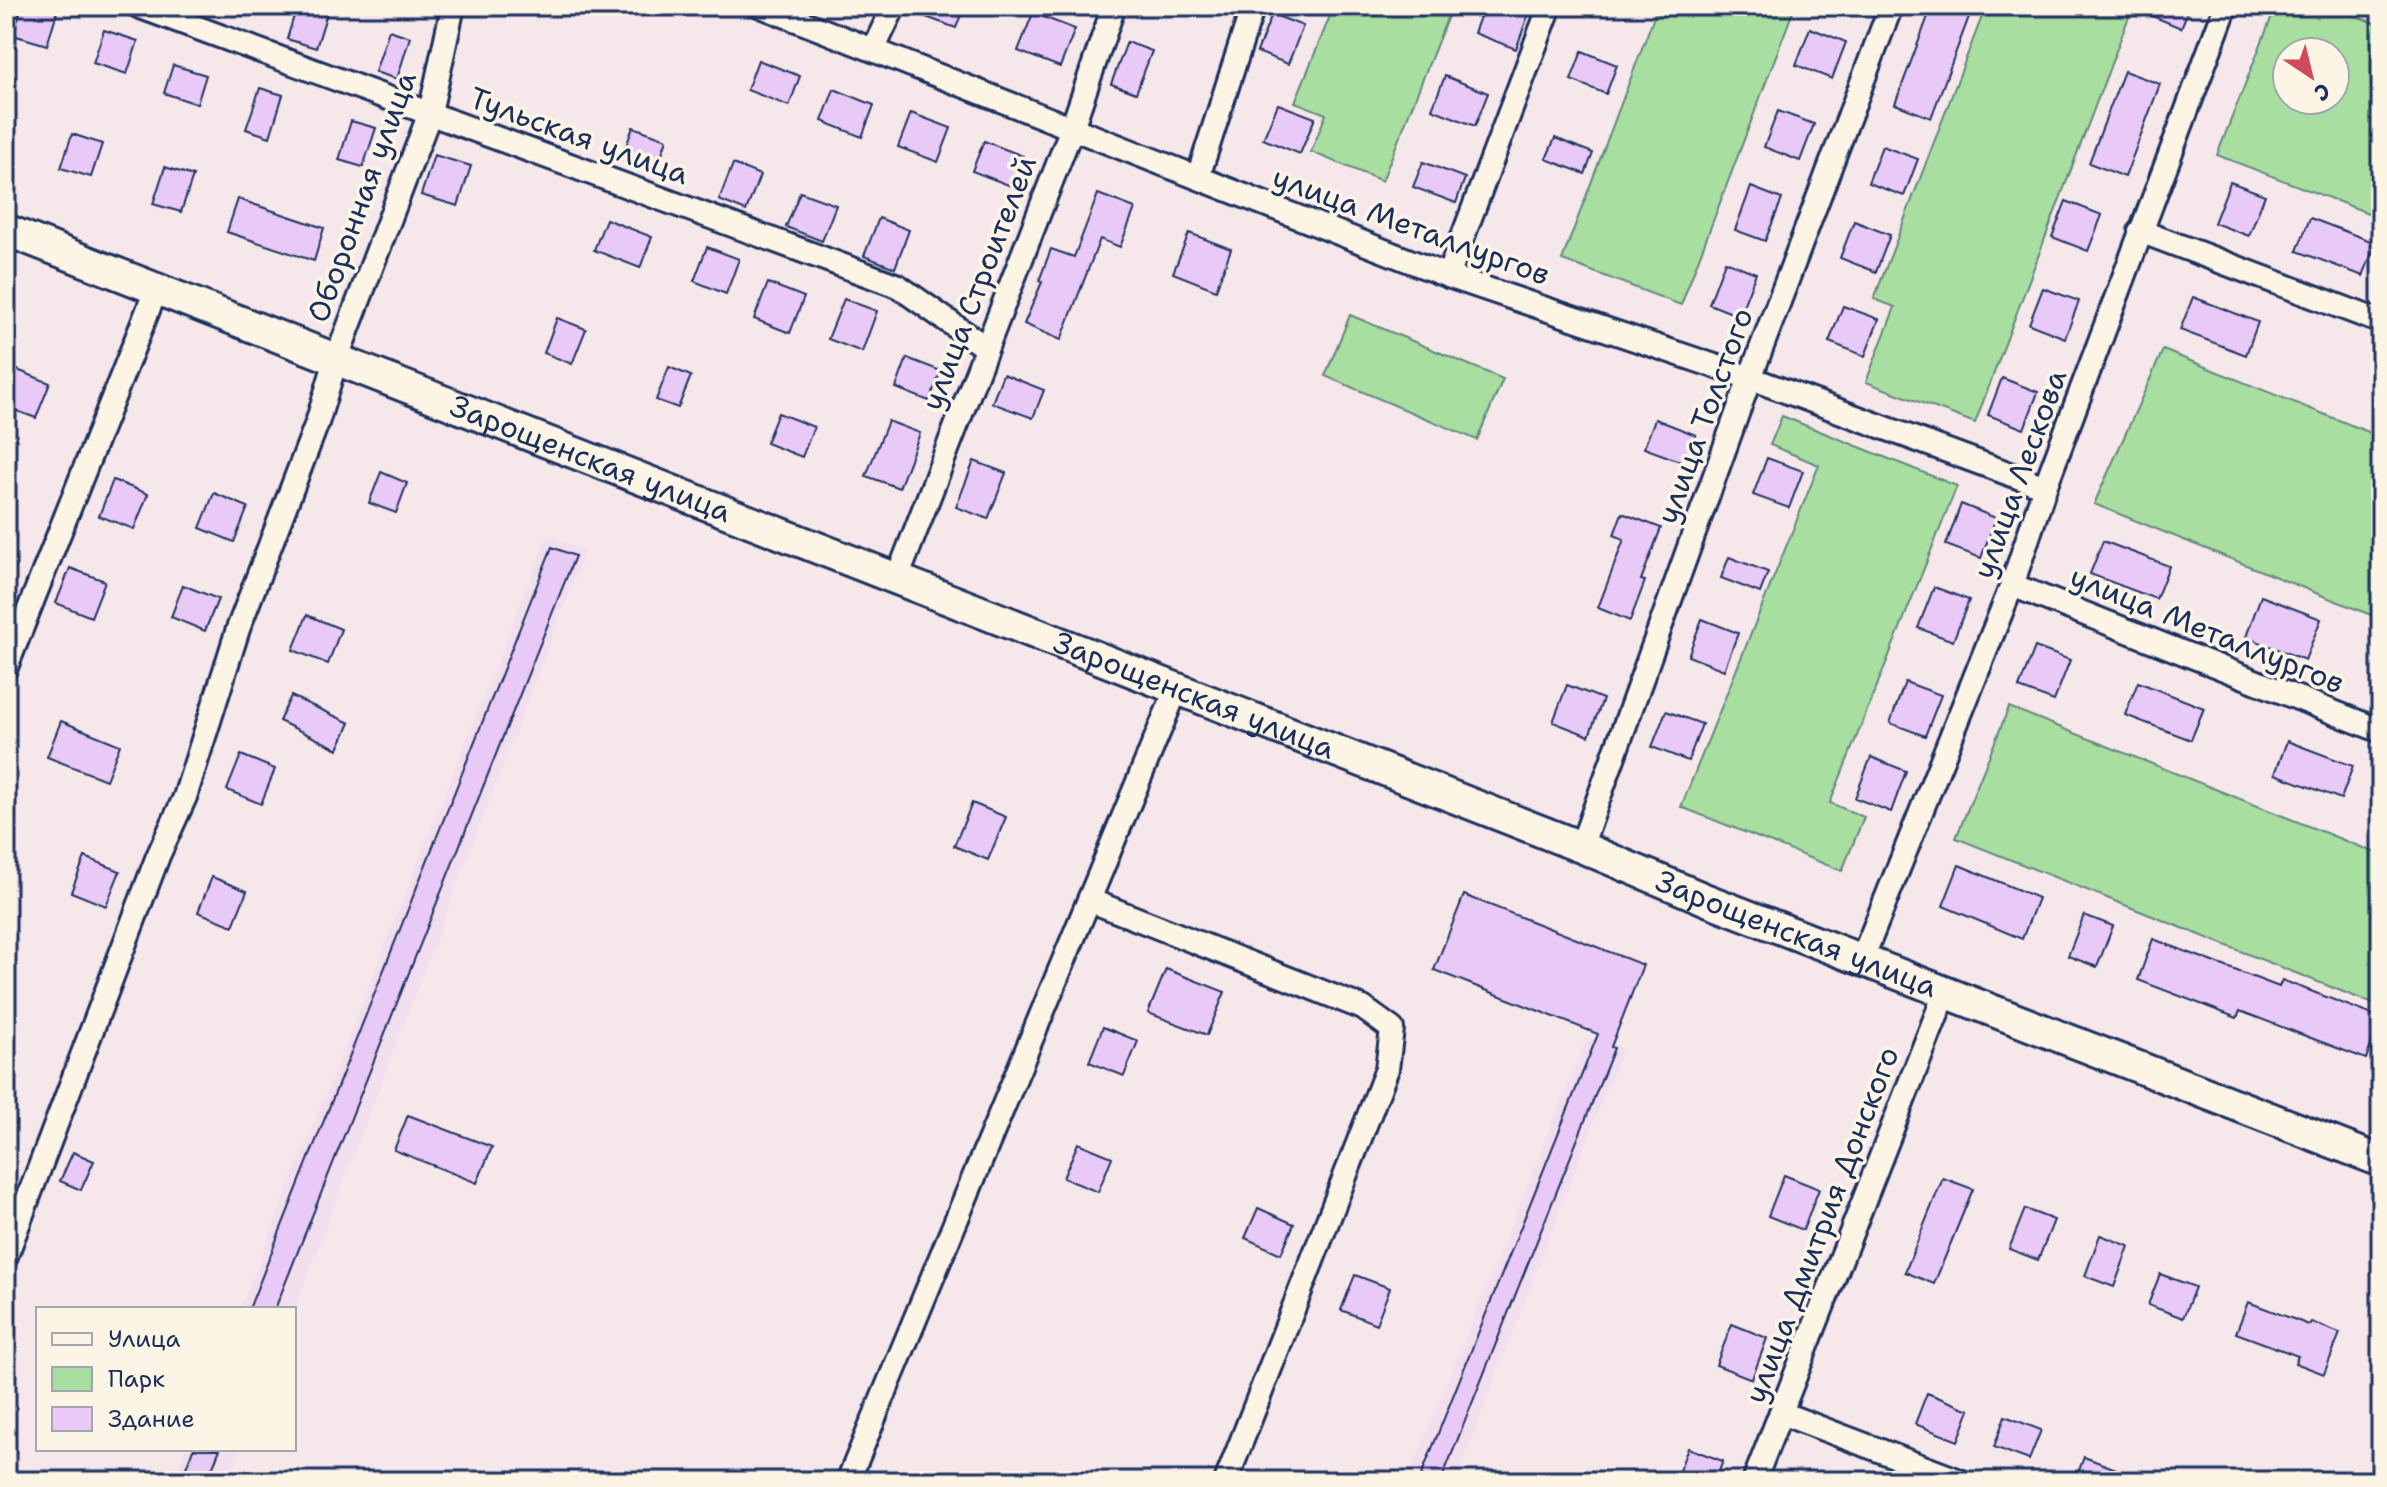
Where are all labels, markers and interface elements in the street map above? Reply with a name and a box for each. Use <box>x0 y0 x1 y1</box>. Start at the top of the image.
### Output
north arrow <box>2271 36 2351 116</box>
street label: Оборонная улица <box>297 65 426 328</box>
text: С <box>2308 76 2336 108</box>
street label: Тульская улица <box>464 77 695 194</box>
street label: улица Строителей <box>911 150 1046 416</box>
street label: улица Металлургов <box>1267 156 1556 295</box>
street label: улица Толстого <box>1646 302 1763 530</box>
street label: улица Лескова <box>1963 363 2076 584</box>
street label: Зарощенская улица <box>444 385 738 532</box>
street label: улица Металлургов <box>2064 556 2350 703</box>
street label: Зарощенская улица <box>1048 621 1341 769</box>
street label: Зарощенская улица <box>1650 860 1944 1007</box>
street label: улица Дмитрия Донского <box>1734 1041 1909 1409</box>
legend <box>36 1307 296 1451</box>
text: Улица <box>108 1323 181 1355</box>
text: Парк <box>108 1363 165 1395</box>
text: Здание <box>108 1403 195 1435</box>

